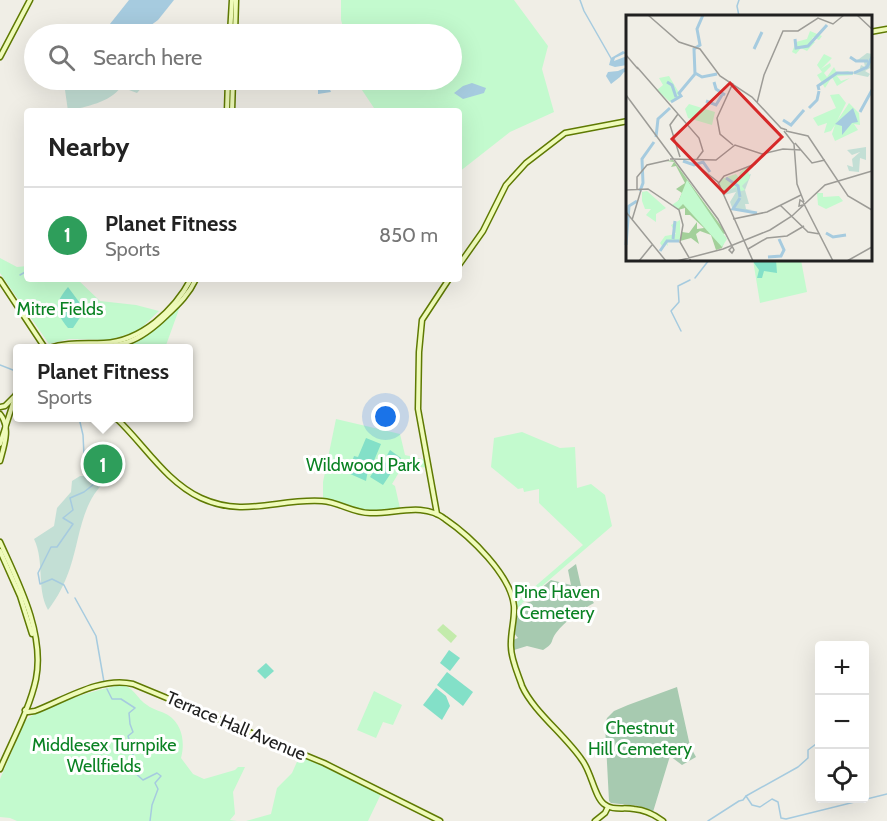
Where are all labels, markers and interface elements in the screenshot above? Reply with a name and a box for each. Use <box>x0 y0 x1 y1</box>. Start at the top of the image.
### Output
inset map <box>626 15 872 261</box>
search box <box>24 24 462 90</box>
icon: search <box>45 41 78 74</box>
text: Search here <box>93 44 202 71</box>
text: Nearby <box>48 131 129 163</box>
text: Planet Fitness <box>105 210 237 237</box>
text: 1 <box>64 223 71 247</box>
text: 850 m <box>379 223 438 247</box>
text: Sports <box>105 237 160 261</box>
park label: Mitre Fields <box>17 298 103 320</box>
popup <box>13 344 193 422</box>
text: Planet Fitness <box>37 358 169 385</box>
text: Sports <box>37 385 92 409</box>
your location <box>371 402 400 431</box>
pin: 1 <box>84 442 122 486</box>
park label: Wildwood Park <box>306 454 421 476</box>
park label: Pine Haven Cemetery <box>514 581 600 624</box>
map controls <box>815 641 869 803</box>
button: + <box>815 641 869 695</box>
street label: Terrace Hall Avenue <box>163 687 309 765</box>
button: − <box>815 695 869 749</box>
park label: Chestnut Hill Cemetery <box>588 717 692 760</box>
park label: Middlesex Turnpike Wellfields <box>32 734 176 777</box>
button: locate <box>815 749 869 803</box>

